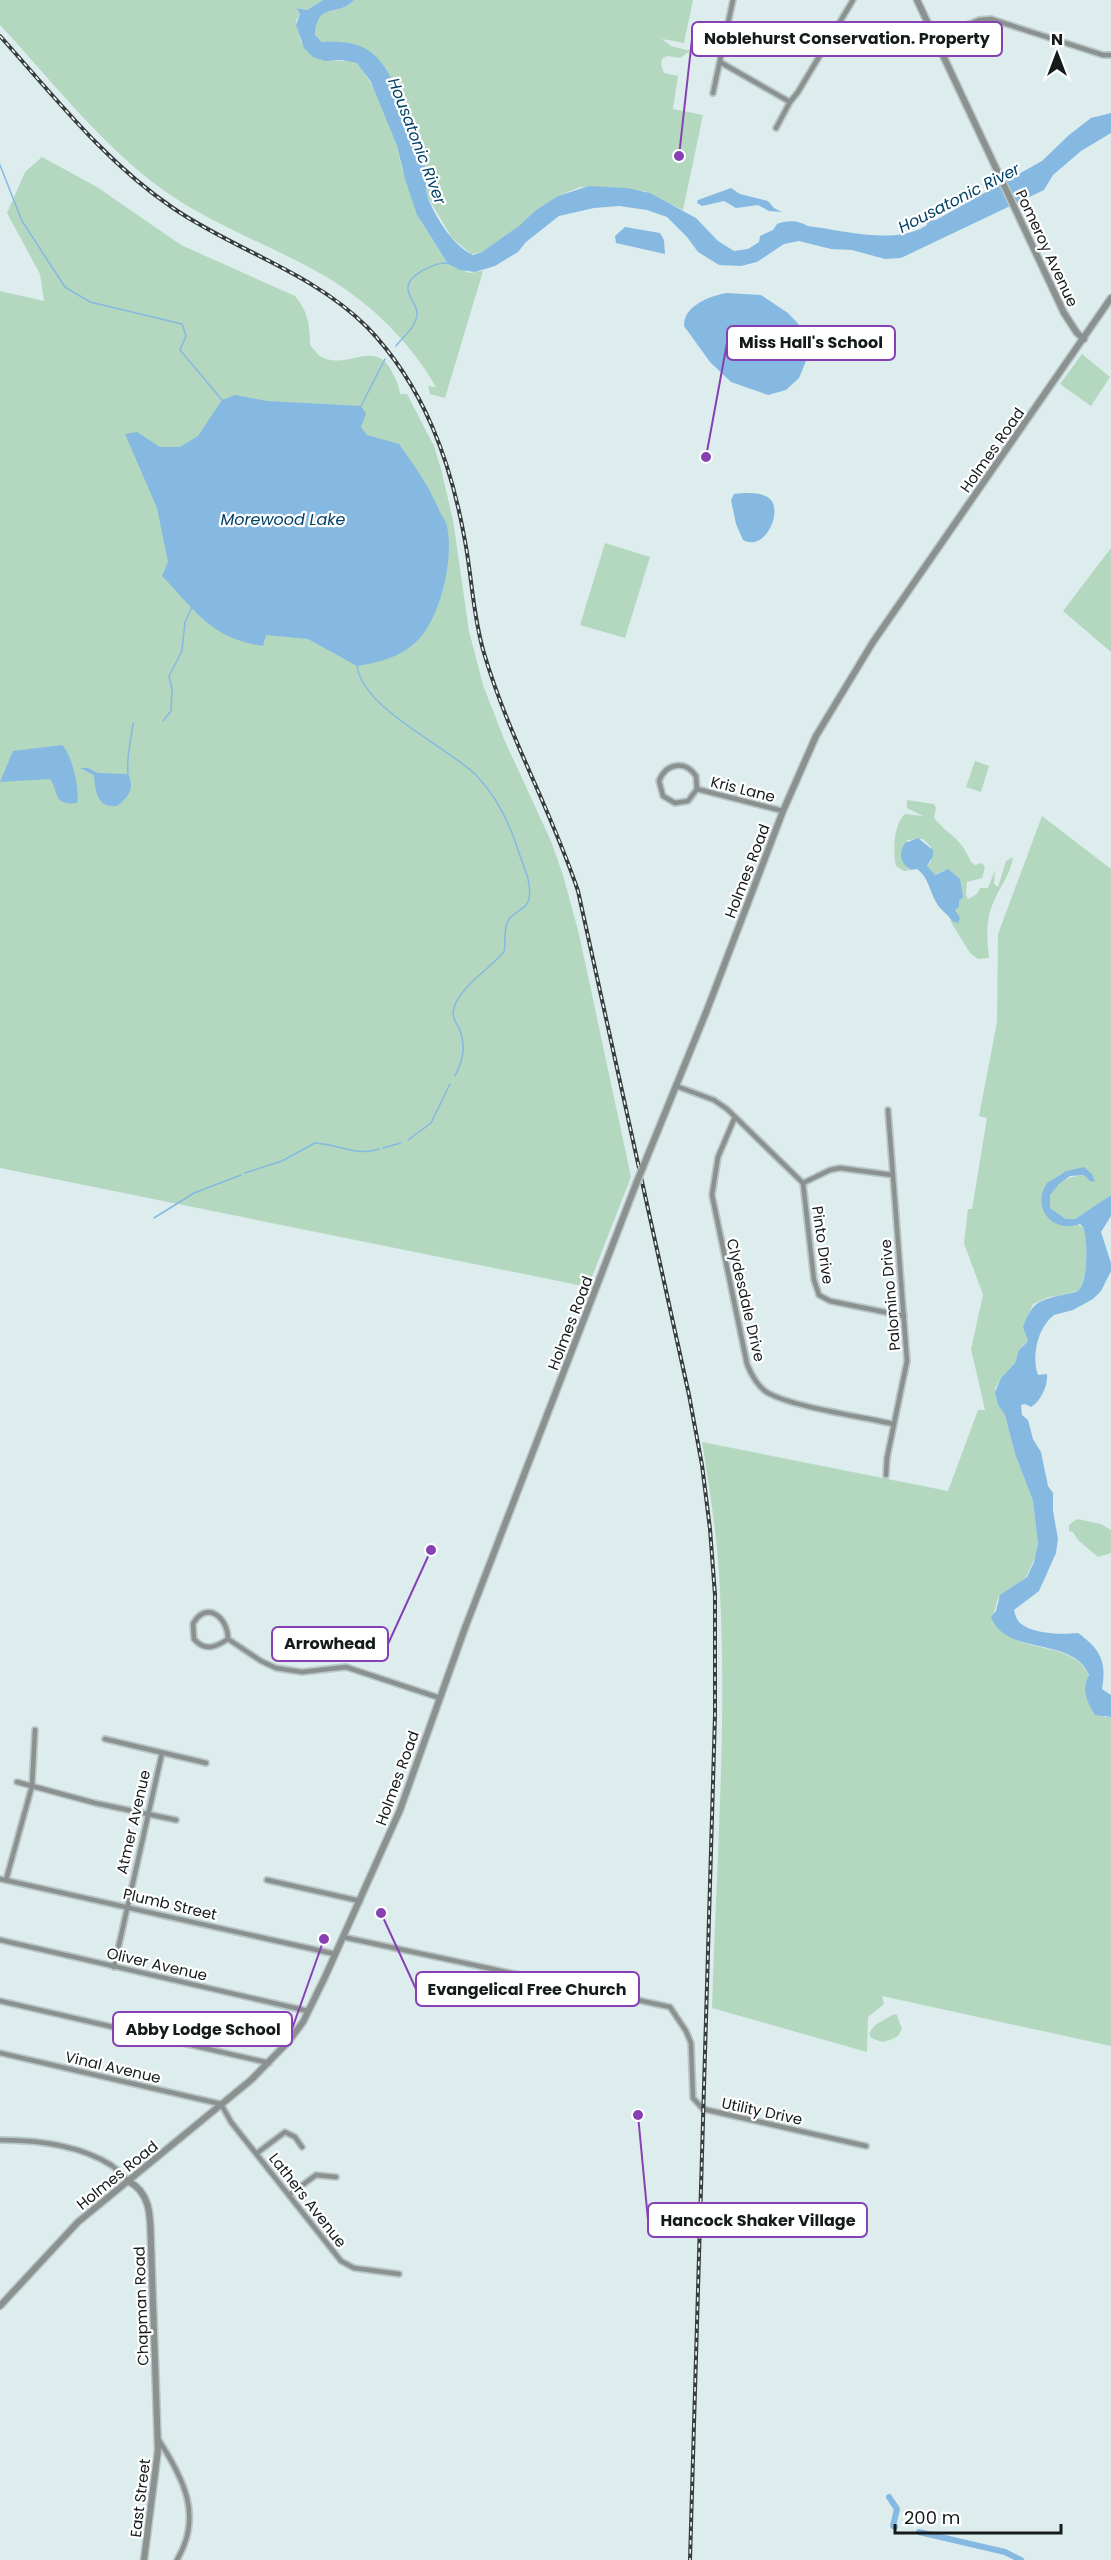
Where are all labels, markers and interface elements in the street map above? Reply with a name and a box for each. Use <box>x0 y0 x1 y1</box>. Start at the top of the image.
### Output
callout: Noblehurst Conservation. Property <box>692 22 1002 56</box>
north arrow <box>1027 24 1087 84</box>
text: Noblehurst Conservation. Property <box>704 27 991 50</box>
text: N <box>1051 28 1063 51</box>
water label: Housatonic River <box>382 74 452 209</box>
water label: Housatonic River <box>894 157 1025 239</box>
street label: Pomeroy Avenue <box>1011 186 1083 310</box>
callout: Miss Hall's School <box>727 326 895 360</box>
text: Miss Hall's School <box>739 331 883 354</box>
street label: Holmes Road <box>955 403 1029 497</box>
water label: Morewood Lake <box>221 508 346 531</box>
street label: Kris Lane <box>709 771 777 807</box>
street label: Holmes Road <box>719 821 775 921</box>
street label: Pinto Drive <box>807 1205 839 1285</box>
street label: Clydesdale Drive <box>722 1236 770 1364</box>
street label: Palomino Drive <box>875 1238 905 1352</box>
street label: Holmes Road <box>542 1273 598 1373</box>
callout: Arrowhead <box>272 1627 388 1661</box>
text: Arrowhead <box>284 1632 376 1655</box>
street label: Holmes Road <box>370 1728 424 1828</box>
street label: Atmer Avenue <box>111 1768 155 1876</box>
street label: Plumb Street <box>121 1883 219 1925</box>
street label: Oliver Avenue <box>105 1942 209 1986</box>
callout: Evangelical Free Church <box>416 1972 639 2006</box>
text: Evangelical Free Church <box>428 1978 626 2001</box>
callout: Abby Lodge School <box>113 2012 292 2046</box>
text: Abby Lodge School <box>125 2018 281 2041</box>
street label: Vinal Avenue <box>63 2046 163 2088</box>
street label: Utility Drive <box>720 2092 804 2130</box>
street label: Holmes Road <box>72 2136 162 2214</box>
street label: Lathers Avenue <box>264 2148 352 2252</box>
callout: Hancock Shaker Village <box>648 2203 867 2237</box>
text: Hancock Shaker Village <box>660 2209 856 2232</box>
street label: Chapman Road <box>128 2246 154 2366</box>
street label: East Street <box>125 2457 155 2539</box>
scale bar <box>895 2497 1062 2535</box>
text: 200 m <box>904 2505 960 2530</box>

